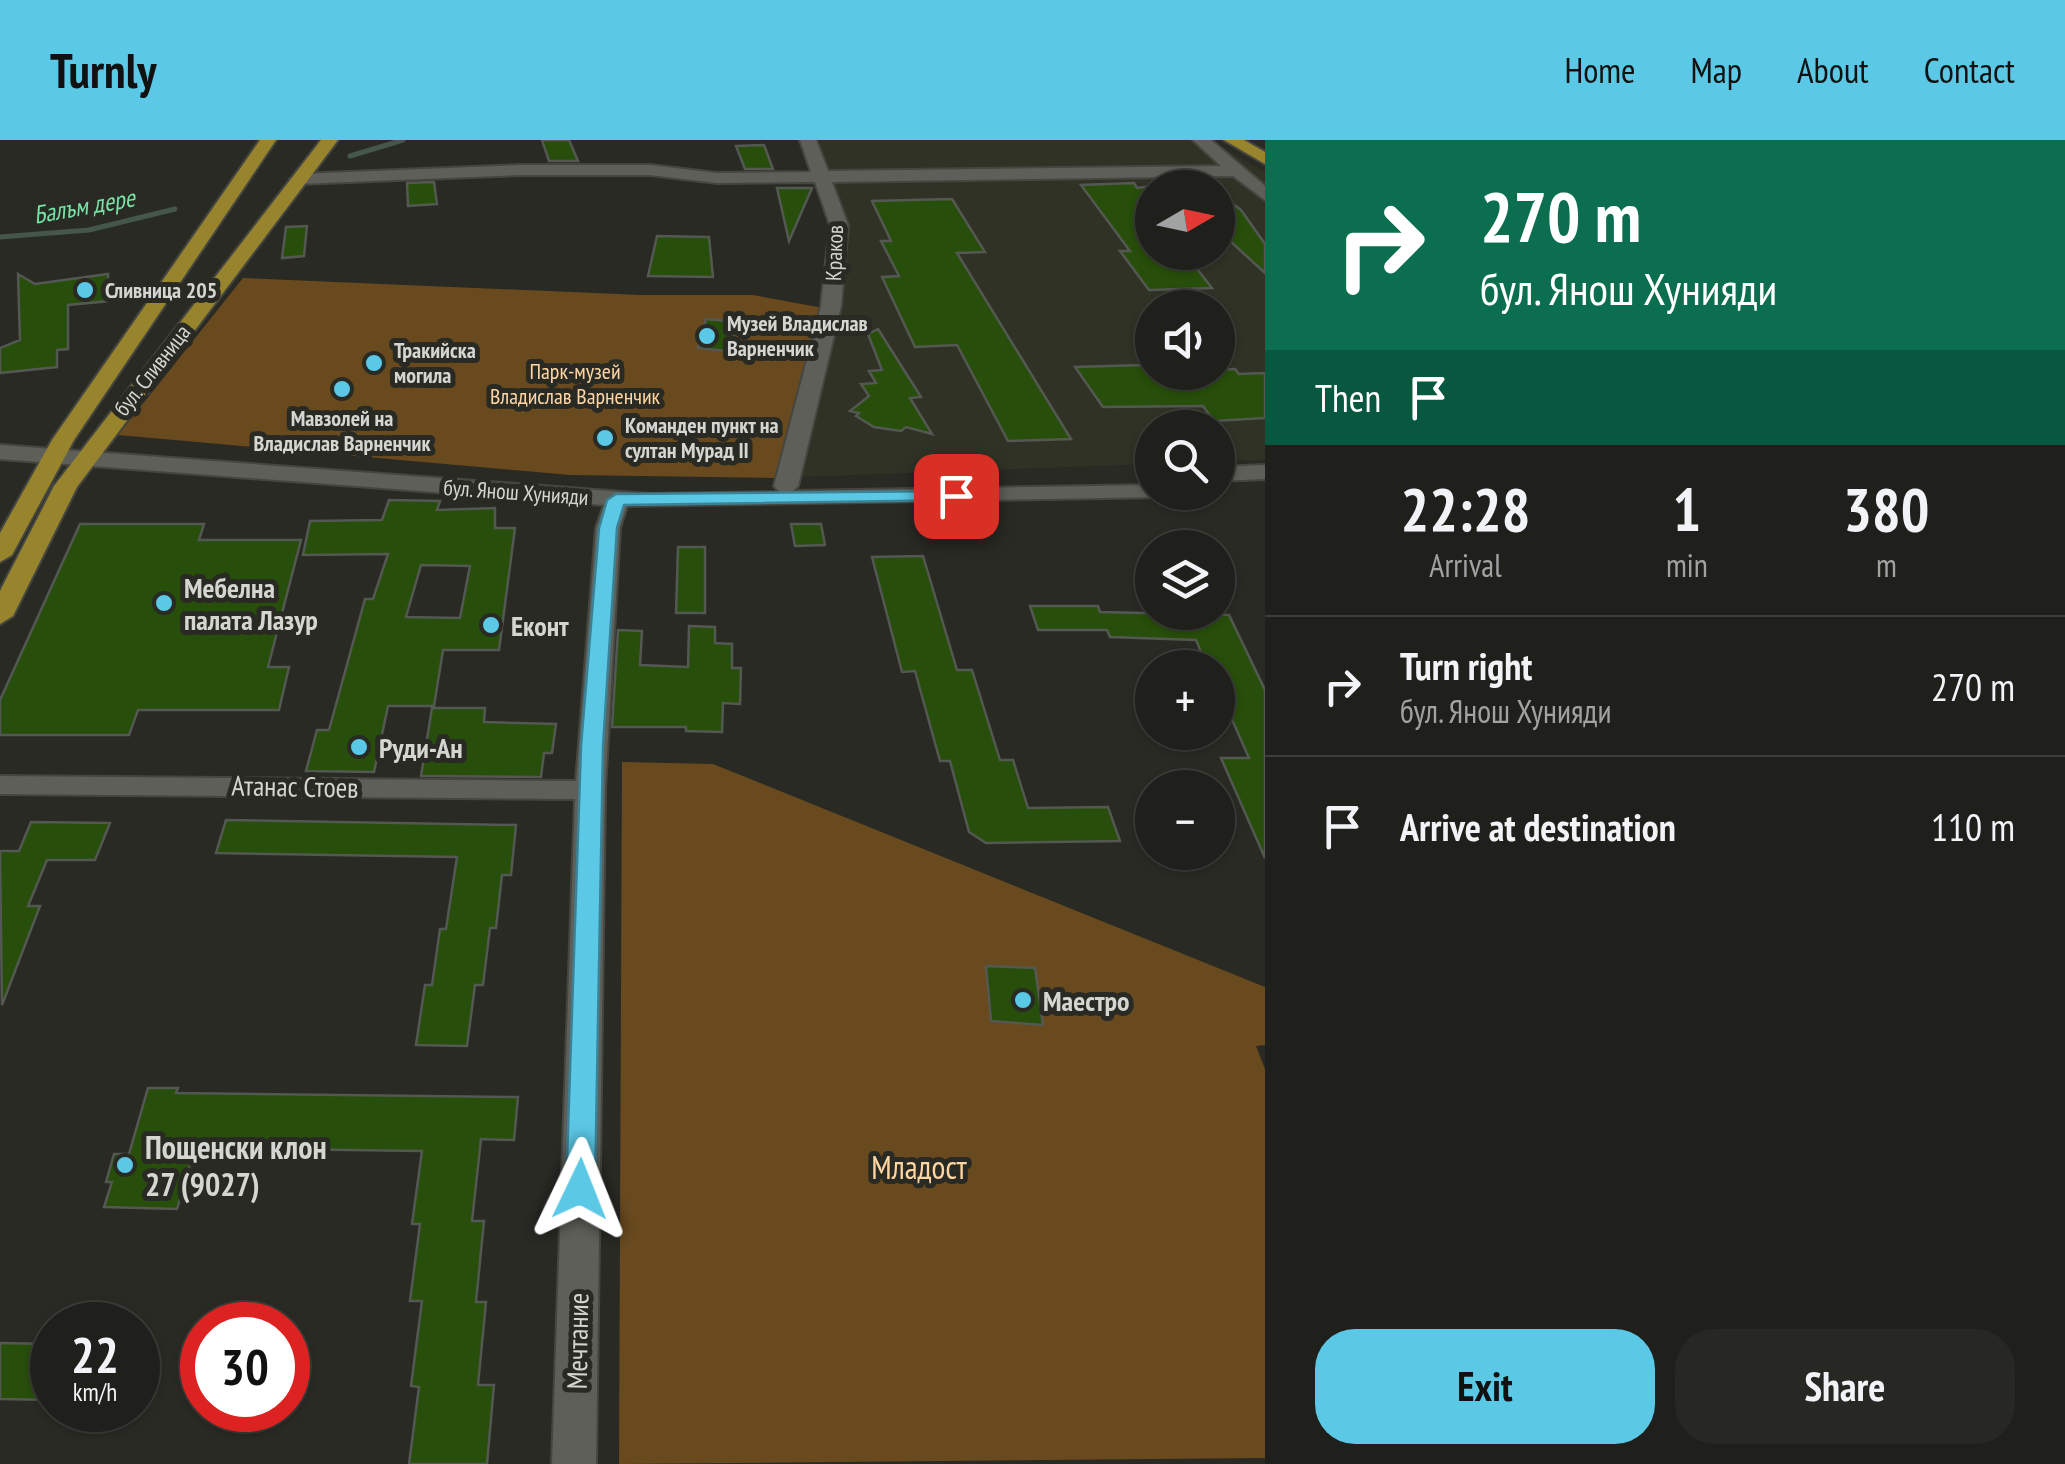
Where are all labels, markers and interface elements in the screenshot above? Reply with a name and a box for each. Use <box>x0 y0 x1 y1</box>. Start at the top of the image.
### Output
text: Turnly <box>50 39 157 101</box>
text: Home <box>1564 47 1636 93</box>
text: Map <box>1691 47 1742 93</box>
text: About <box>1797 47 1869 93</box>
text: Contact <box>1924 47 2015 93</box>
north arrow <box>1135 170 1235 270</box>
map controls <box>1135 170 1235 870</box>
text: 270 m <box>1480 171 1641 261</box>
icon: right <box>1315 180 1445 310</box>
water label: Балъм дере <box>31 181 139 231</box>
street label: Краков <box>819 224 849 281</box>
text: бул. Янош Хунияди <box>1480 259 1777 317</box>
place label: Сливница 205 <box>105 276 217 304</box>
marker: Сливница 205 <box>74 279 96 301</box>
button: sound <box>1135 290 1235 390</box>
place label: Музей Владислав Варненчик <box>727 309 868 362</box>
street label: бул. Сливница <box>108 319 196 421</box>
marker: Музей Владислав Варненчик <box>696 325 718 347</box>
place label: Тракийска могила <box>394 336 476 389</box>
marker: Тракийска могила <box>363 352 385 374</box>
park label: Парк-музей Владислав Варненчик <box>490 357 661 410</box>
icon: arrive <box>1401 370 1456 425</box>
text: Then <box>1315 373 1381 422</box>
marker: Мавзолей на Владислав Варненчик <box>331 378 353 400</box>
place label: Мавзолей на Владислав Варненчик <box>254 404 431 457</box>
button: search <box>1135 410 1235 510</box>
place label: Команден пункт на султан Мурад II <box>625 411 779 464</box>
marker: Команден пункт на султан Мурад II <box>594 427 616 449</box>
pin <box>914 454 999 539</box>
icon: arrive <box>929 469 984 524</box>
text: 22:28 <box>1401 470 1530 548</box>
text: 1 <box>1673 470 1701 548</box>
text: 380 <box>1843 470 1929 548</box>
street label: бул. Янош Хунияди <box>443 473 589 511</box>
button: layers <box>1135 530 1235 630</box>
text: Arrival <box>1429 544 1502 586</box>
text: min <box>1666 544 1708 586</box>
text: m <box>1876 544 1897 586</box>
place label: Мебелна палата Лазур <box>184 569 318 638</box>
marker: Мебелна палата Лазур <box>153 592 175 614</box>
place label: Еконт <box>511 607 569 644</box>
marker: Еконт <box>480 614 502 636</box>
text: Turn right <box>1400 641 1532 690</box>
button: + <box>1135 650 1235 750</box>
icon: right <box>1315 659 1370 714</box>
text: 270 m <box>1931 662 2015 711</box>
text: бул. Янош Хунияди <box>1400 690 1611 732</box>
place label: Руди-Ан <box>379 729 463 766</box>
marker: Руди-Ан <box>348 736 370 758</box>
street label: Атанас Стоев <box>231 766 359 806</box>
button: − <box>1135 770 1235 870</box>
icon: arrive <box>1315 799 1370 854</box>
text: Arrive at destination <box>1400 802 1676 851</box>
text: 110 m <box>1931 802 2015 851</box>
place label: Маестро <box>1043 982 1130 1019</box>
marker: Маестро <box>1012 989 1034 1011</box>
place label: Пощенски клон 27 (9027) <box>145 1126 327 1205</box>
position arrow <box>528 1137 632 1241</box>
park label: Младост <box>871 1146 967 1188</box>
marker: Пощенски клон 27 (9027) <box>114 1154 136 1176</box>
street label: Мечтание <box>558 1292 596 1390</box>
speed limit sign: 30 <box>180 1302 310 1432</box>
text: 22 <box>71 1322 119 1387</box>
button: Exit <box>1315 1329 1655 1444</box>
button: Share <box>1675 1329 2015 1444</box>
text: km/h <box>73 1376 117 1408</box>

